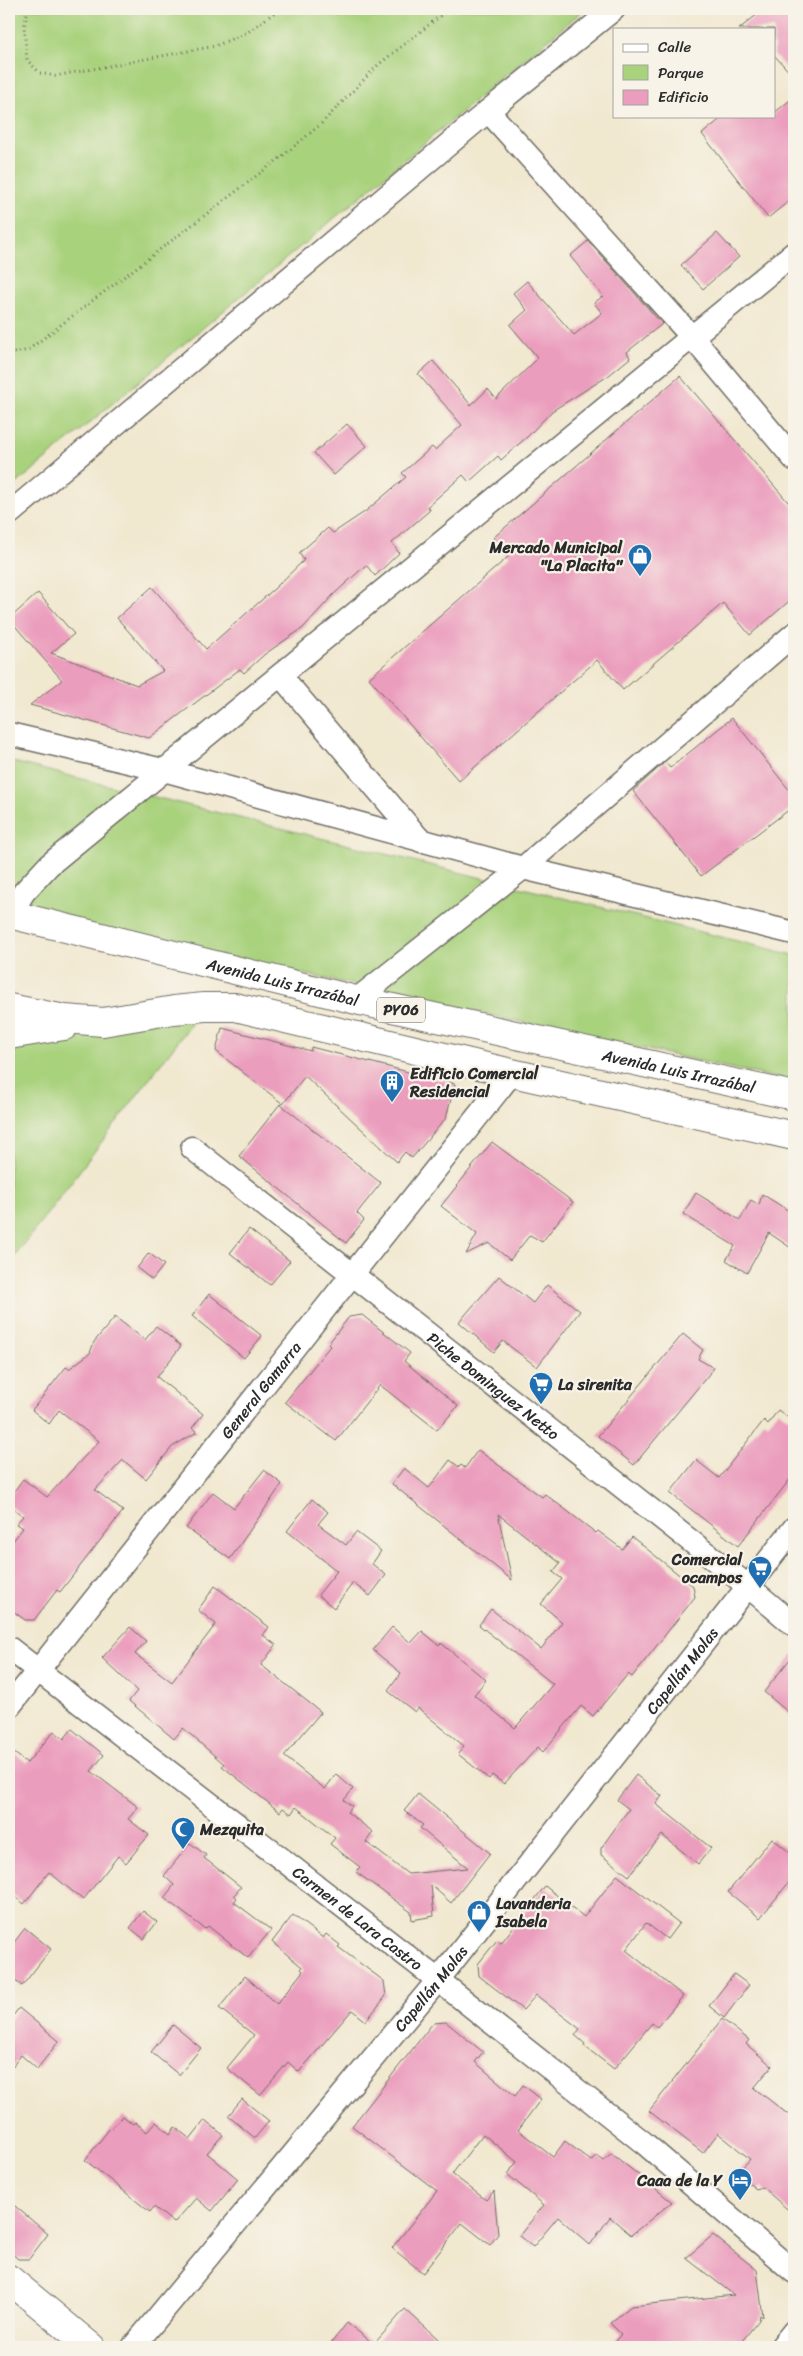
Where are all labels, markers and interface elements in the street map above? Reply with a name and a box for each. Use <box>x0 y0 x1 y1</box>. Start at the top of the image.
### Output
legend <box>613 28 776 118</box>
text: Calle <box>658 34 691 60</box>
text: Parque <box>658 60 703 86</box>
text: Edificio <box>658 84 709 110</box>
place label: Mercado Municipal "La Placita" <box>489 533 623 580</box>
shop icon: Mercado Municipal "La Placita" <box>627 543 653 577</box>
street label: Avenida Luis Irrazábal <box>202 949 362 1015</box>
road number: PY06 <box>377 998 425 1022</box>
street label: Avenida Luis Irrazábal <box>598 1040 759 1102</box>
place label: Edificio Comercial Residencial <box>409 1059 540 1106</box>
building icon: Edificio Comercial Residencial <box>379 1069 405 1103</box>
street label: Piche Dominguez Netto <box>421 1324 566 1447</box>
street label: General Gamarra <box>213 1335 309 1445</box>
place label: La sirenita <box>558 1370 633 1399</box>
supermarket icon: La sirenita <box>528 1371 554 1405</box>
place label: Comercial ocampos <box>671 1545 743 1592</box>
supermarket icon: Comercial ocampos <box>747 1555 773 1589</box>
street label: Capellán Molas <box>638 1620 726 1721</box>
place label: Mezquita <box>199 1815 264 1844</box>
mosque icon: Mezquita <box>170 1816 196 1850</box>
street label: Carmen de Lara Castro <box>286 1858 429 1978</box>
place label: Lavanderia Isabela <box>495 1889 572 1936</box>
shop icon: Lavanderia Isabela <box>466 1899 492 1933</box>
street label: Capellán Molas <box>386 1938 475 2038</box>
place label: Caaa de la Y <box>636 2166 723 2195</box>
hotel icon: Caaa de la Y <box>727 2167 753 2201</box>

